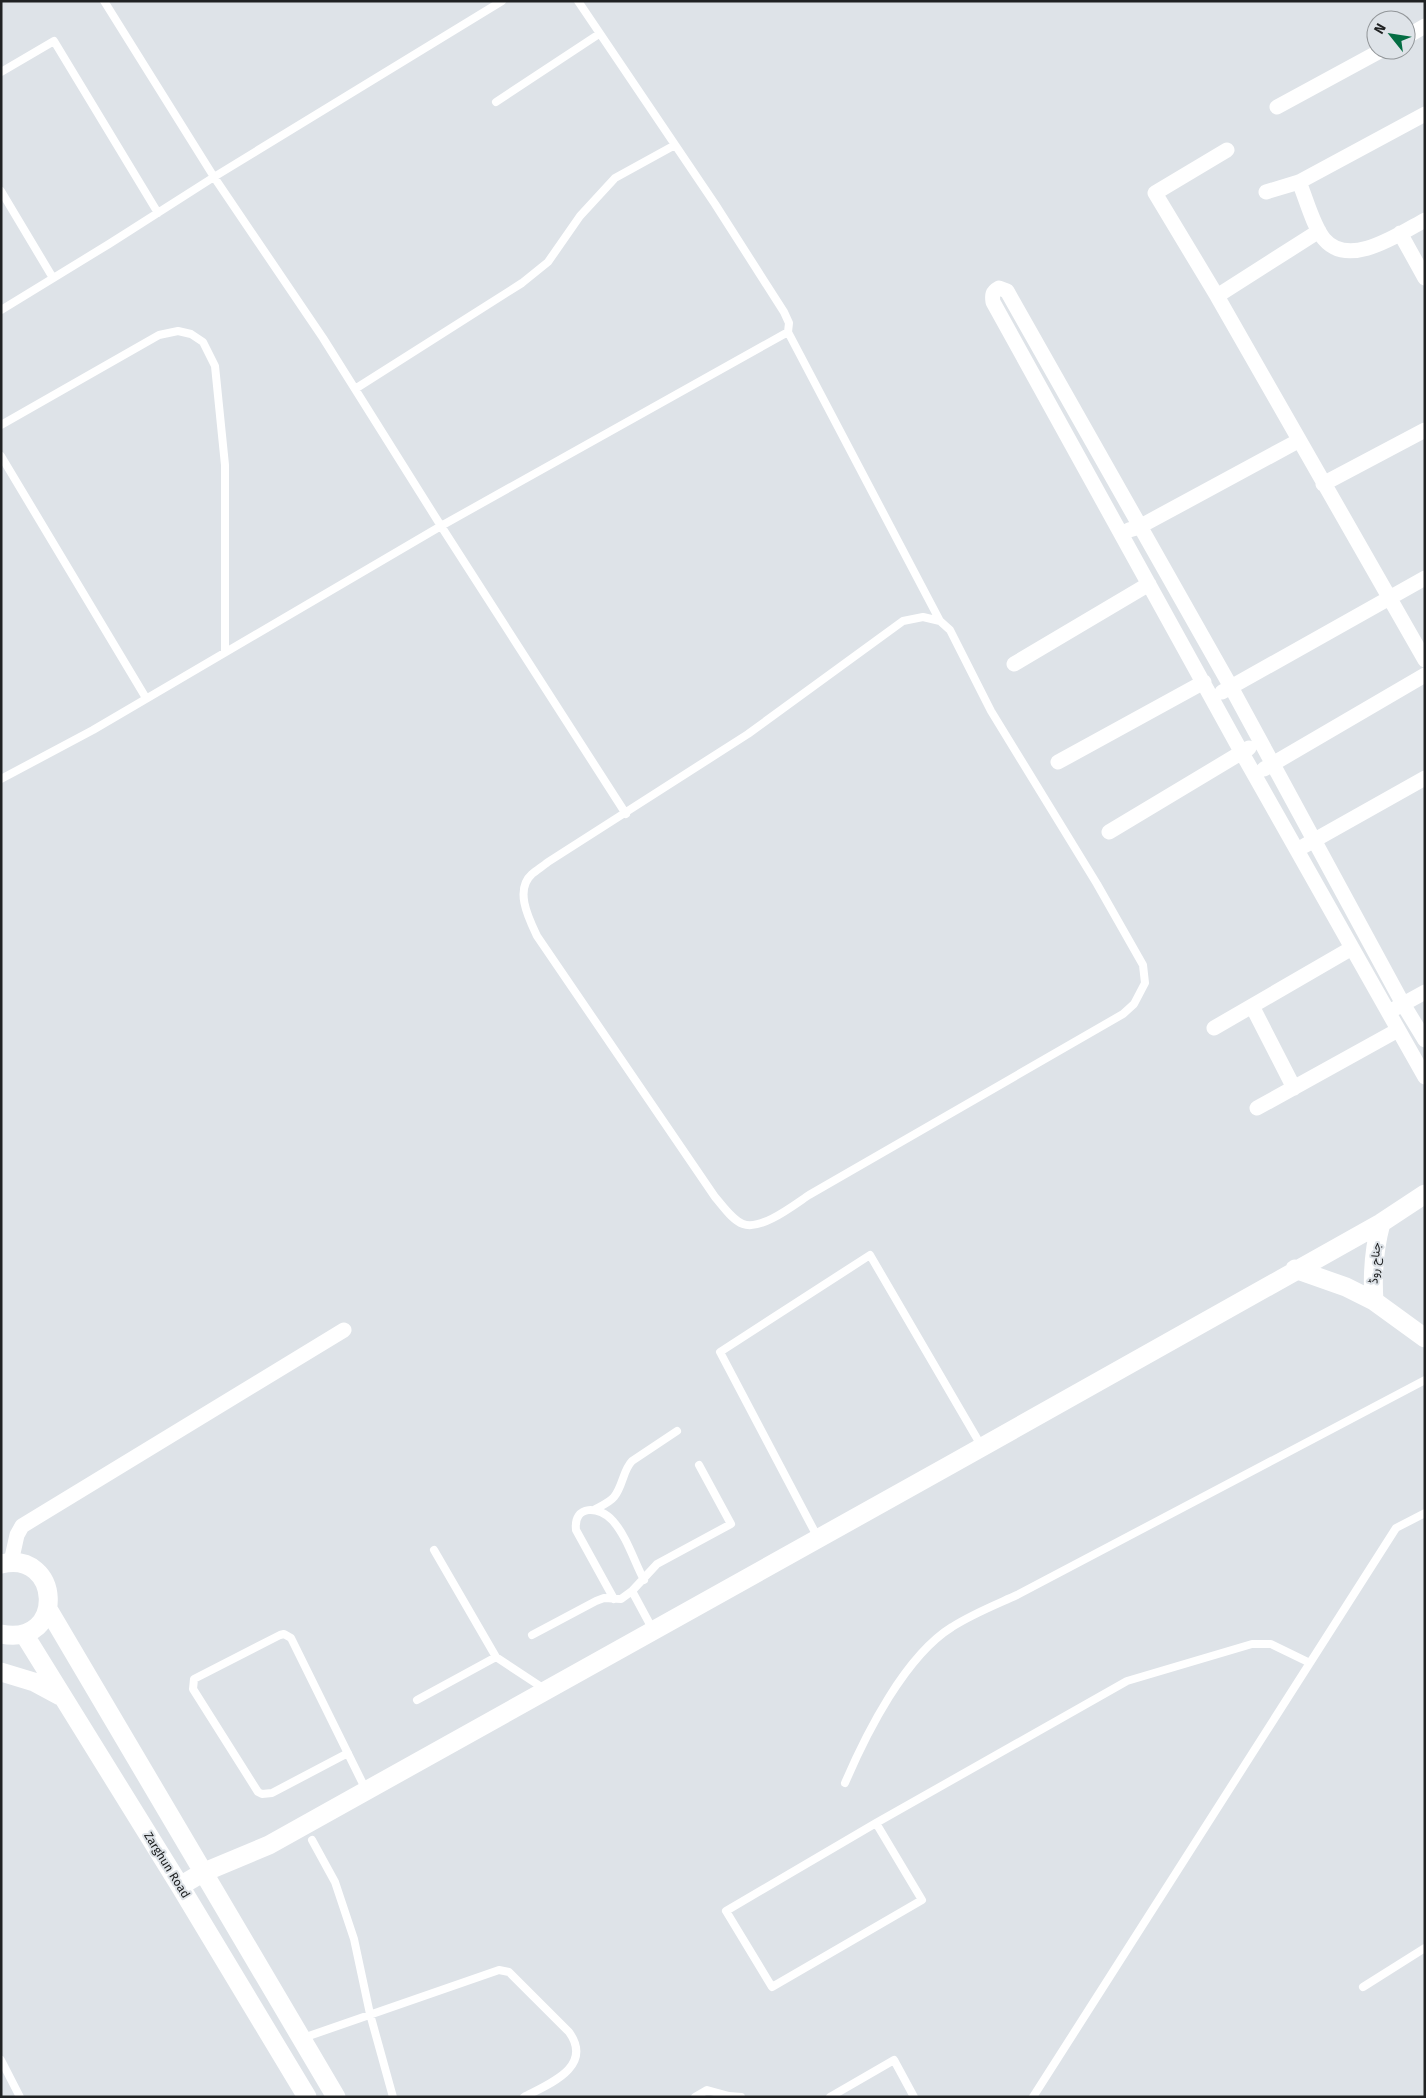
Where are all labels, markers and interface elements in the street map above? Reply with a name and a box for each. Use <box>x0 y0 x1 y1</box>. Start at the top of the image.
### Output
north arrow <box>1366 10 1416 60</box>
text: N <box>1370 20 1390 37</box>
street label: جناح روڈ <box>1367 1242 1385 1284</box>
street label: Zarghun Road <box>141 1829 193 1901</box>

